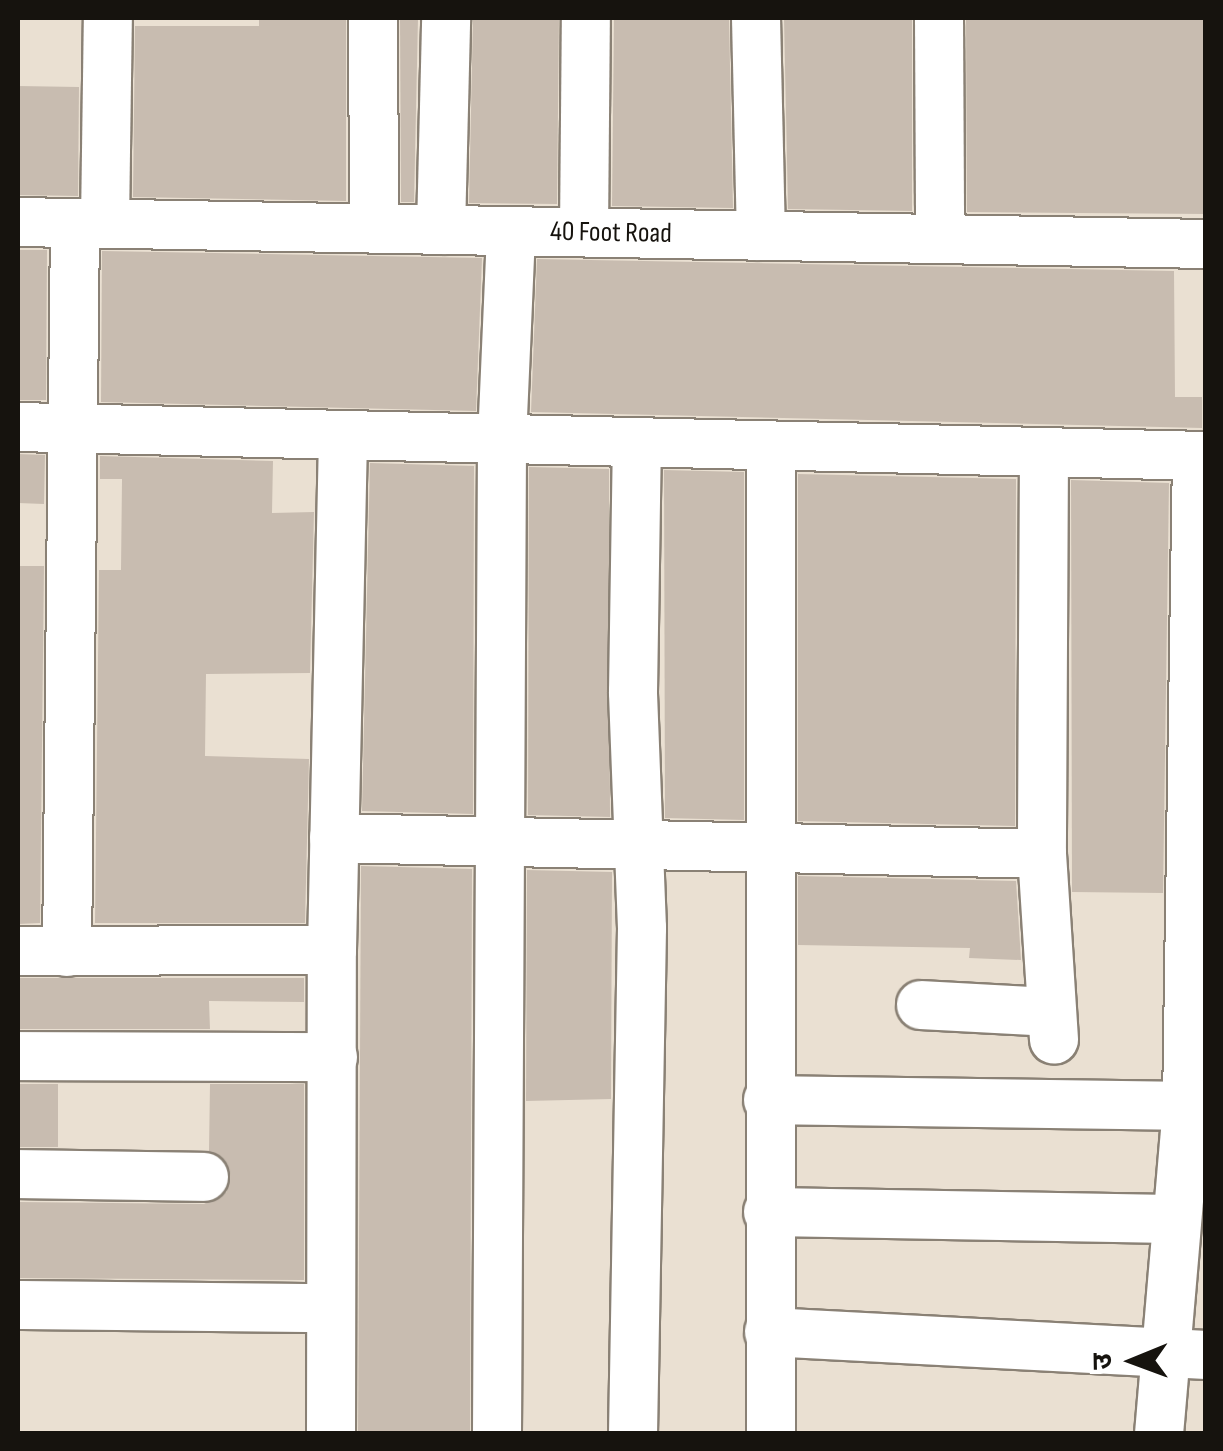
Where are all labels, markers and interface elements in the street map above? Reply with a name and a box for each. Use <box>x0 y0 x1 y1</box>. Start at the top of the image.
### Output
street label: 40 Foot Road <box>550 215 672 251</box>
north arrow <box>1083 1311 1183 1411</box>
text: उ <box>1086 1353 1119 1370</box>

